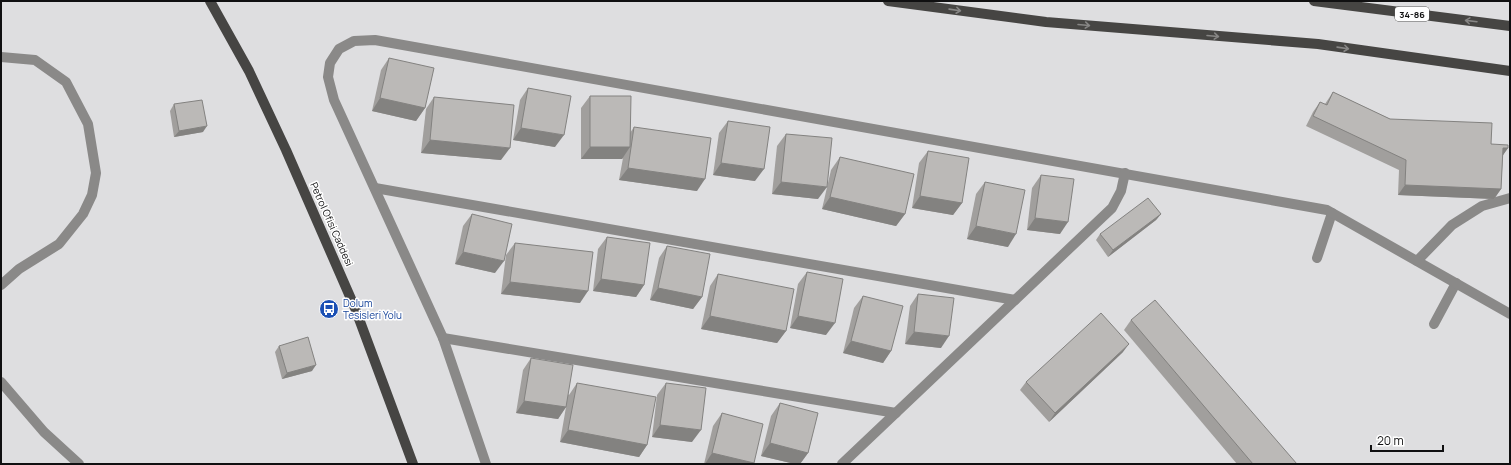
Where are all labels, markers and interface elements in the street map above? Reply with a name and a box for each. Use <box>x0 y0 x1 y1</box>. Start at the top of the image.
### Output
one-way arrow <box>948 6 961 14</box>
road number: 34-86 <box>1395 7 1429 21</box>
one-way arrow <box>1465 18 1478 25</box>
one-way arrow <box>1077 22 1090 29</box>
one-way arrow <box>1206 32 1219 39</box>
one-way arrow <box>1336 44 1349 52</box>
street label: Petrol Ofisi Caddesi <box>307 180 357 268</box>
place label: Dolum Tesisleri Yolu <box>343 296 402 322</box>
bus stop icon: Dolum Tesisleri Yolu <box>318 298 340 320</box>
scale bar <box>1371 427 1443 453</box>
text: 20 m <box>1377 432 1404 449</box>

